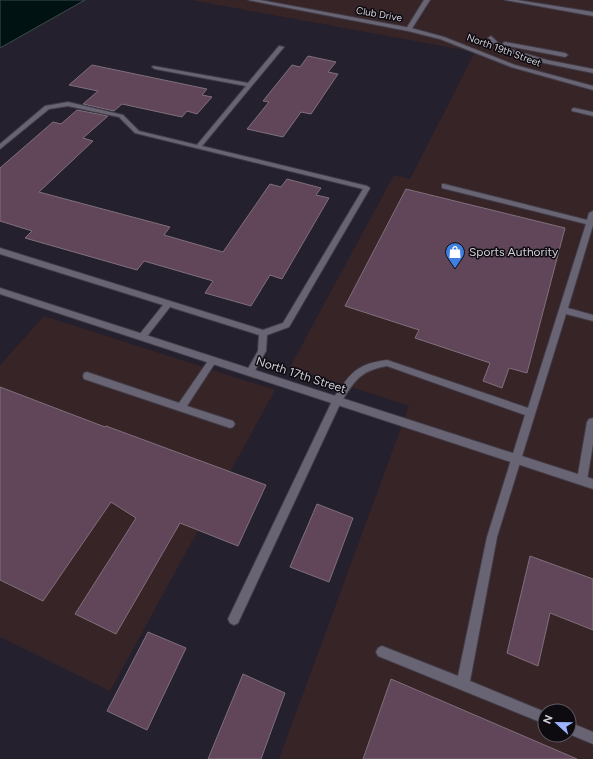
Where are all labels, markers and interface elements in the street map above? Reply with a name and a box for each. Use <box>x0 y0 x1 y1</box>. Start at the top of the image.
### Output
street label: Club Drive <box>355 4 404 25</box>
street label: North 19th Street <box>465 30 543 70</box>
shop icon: Sports Authority <box>444 241 466 269</box>
place label: Sports Authority <box>469 245 559 259</box>
street label: North 17th Street <box>254 354 348 396</box>
north arrow <box>537 703 577 743</box>
text: N <box>541 713 556 726</box>

